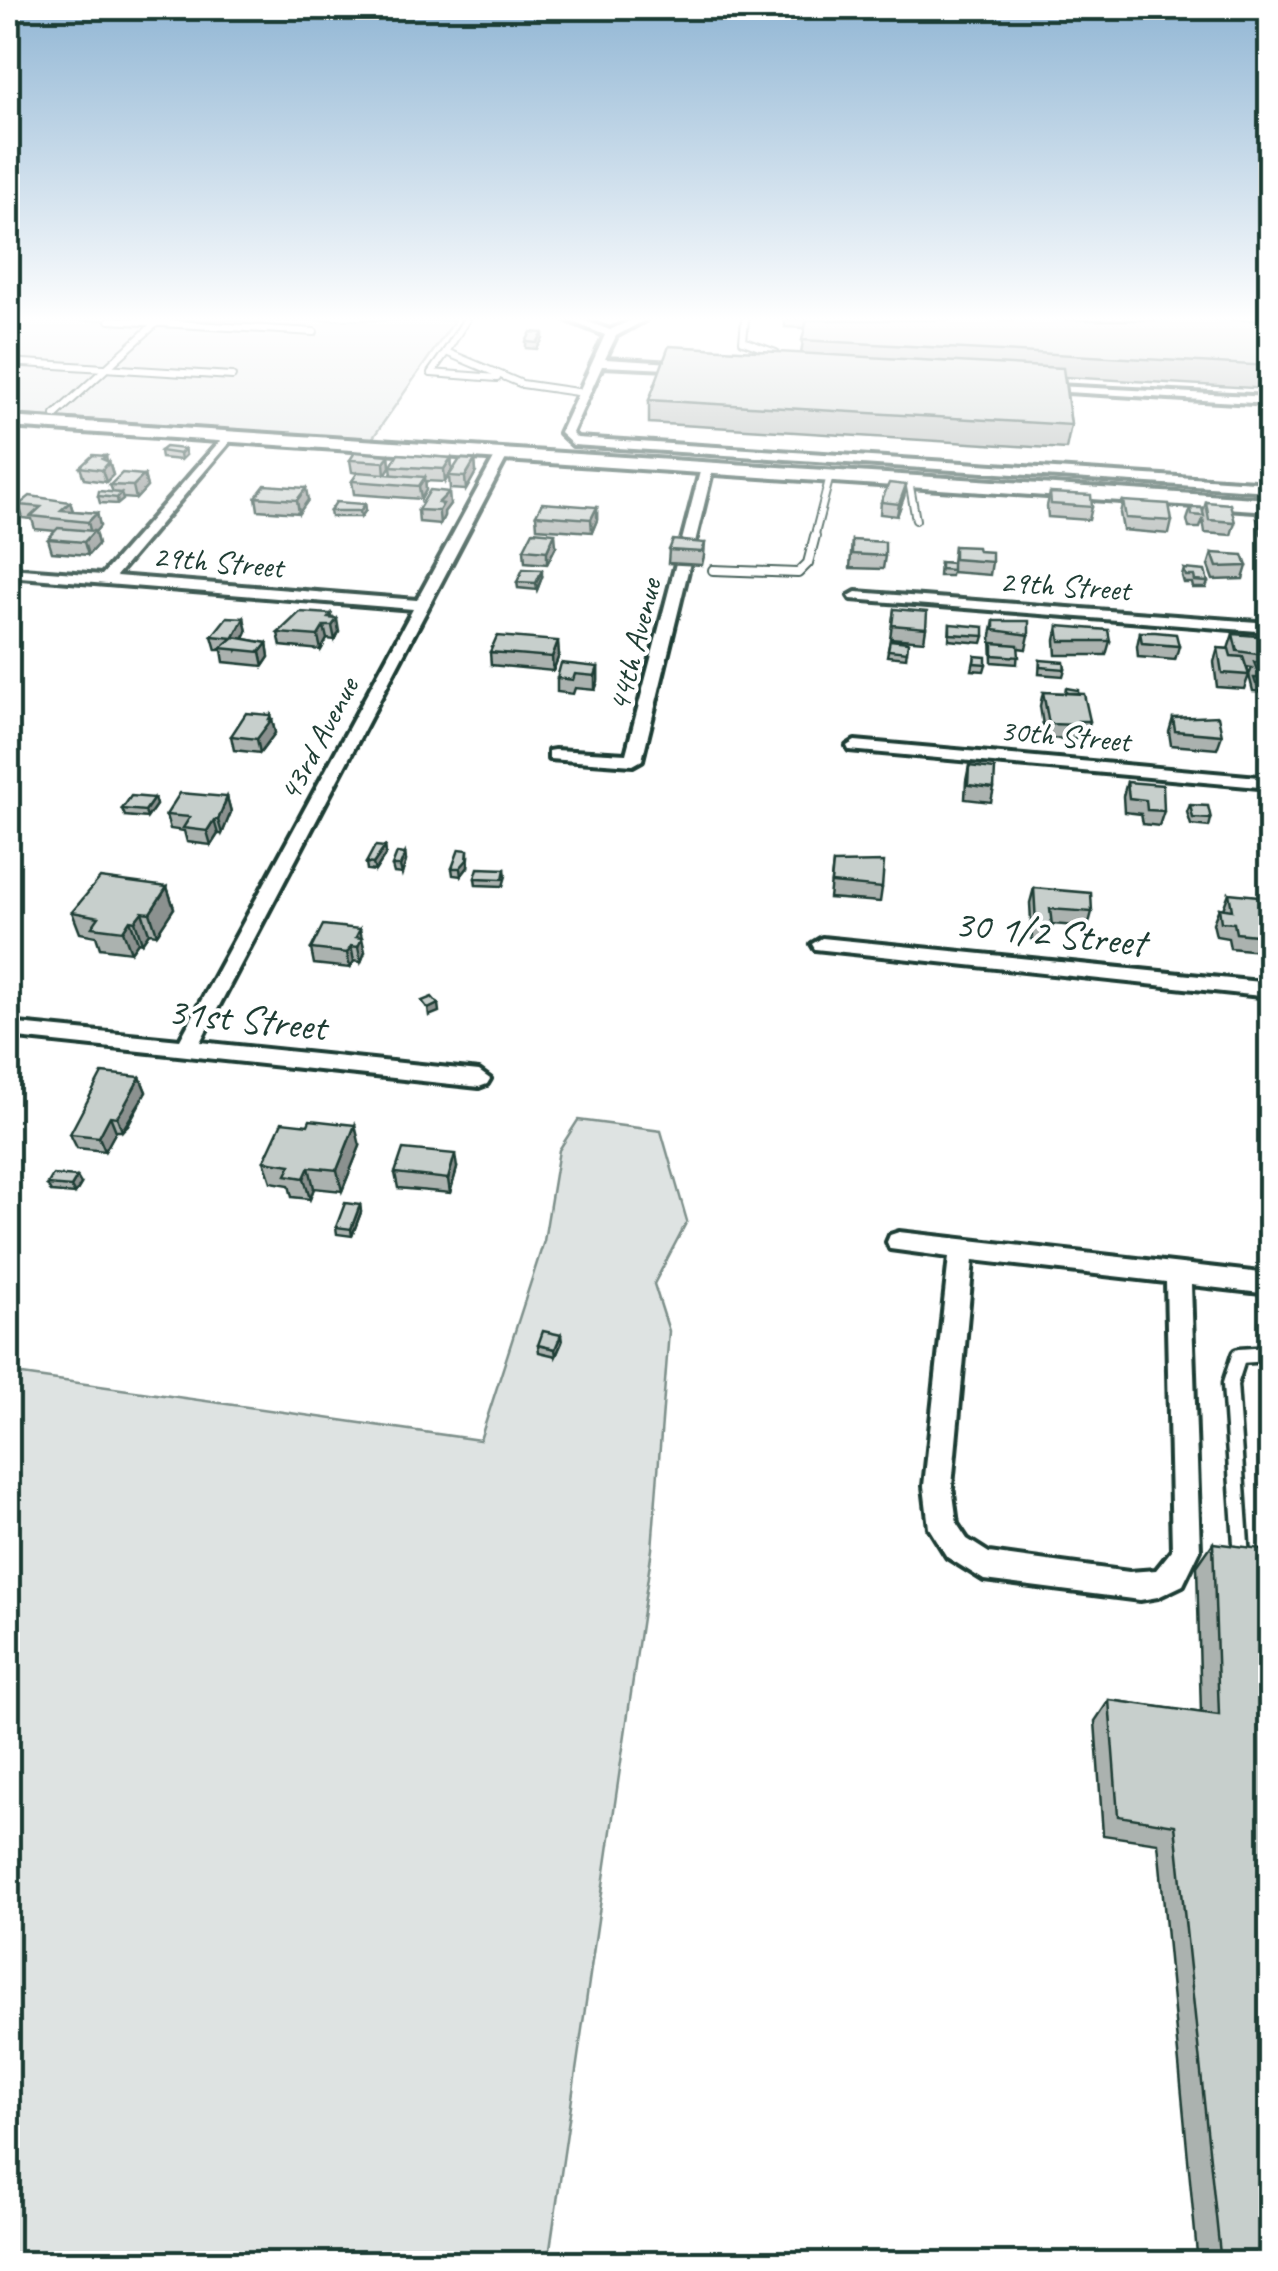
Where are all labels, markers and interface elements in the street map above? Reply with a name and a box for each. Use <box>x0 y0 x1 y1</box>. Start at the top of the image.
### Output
street label: 29th Street <box>151 535 288 588</box>
street label: 29th Street <box>998 560 1135 611</box>
street label: 44th Avenue <box>598 572 671 716</box>
street label: 43rd Avenue <box>269 668 369 808</box>
street label: 30th Street <box>998 709 1135 762</box>
street label: 30 1/2 Street <box>952 898 1154 968</box>
street label: 31st Street <box>165 986 332 1053</box>

